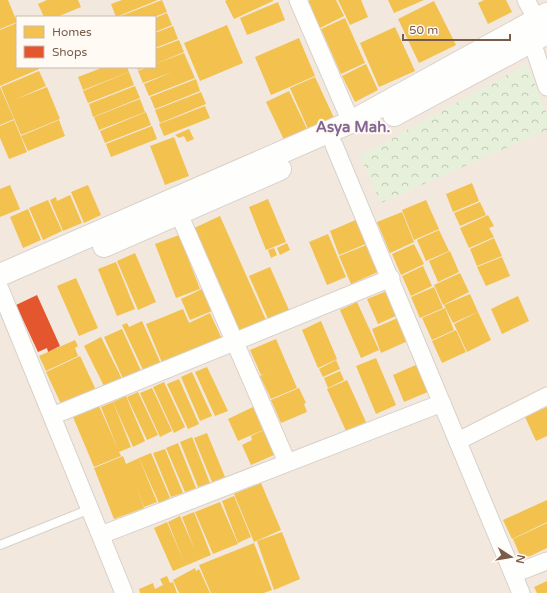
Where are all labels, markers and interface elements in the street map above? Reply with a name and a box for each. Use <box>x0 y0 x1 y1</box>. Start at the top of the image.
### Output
legend <box>16 16 156 68</box>
scale bar <box>403 16 510 42</box>
text: 50 m <box>409 23 438 37</box>
text: Homes <box>52 25 92 39</box>
text: Shops <box>52 45 87 59</box>
district label: Asya Mah. <box>316 118 390 137</box>
north arrow <box>491 537 531 577</box>
text: N <box>513 553 528 565</box>

